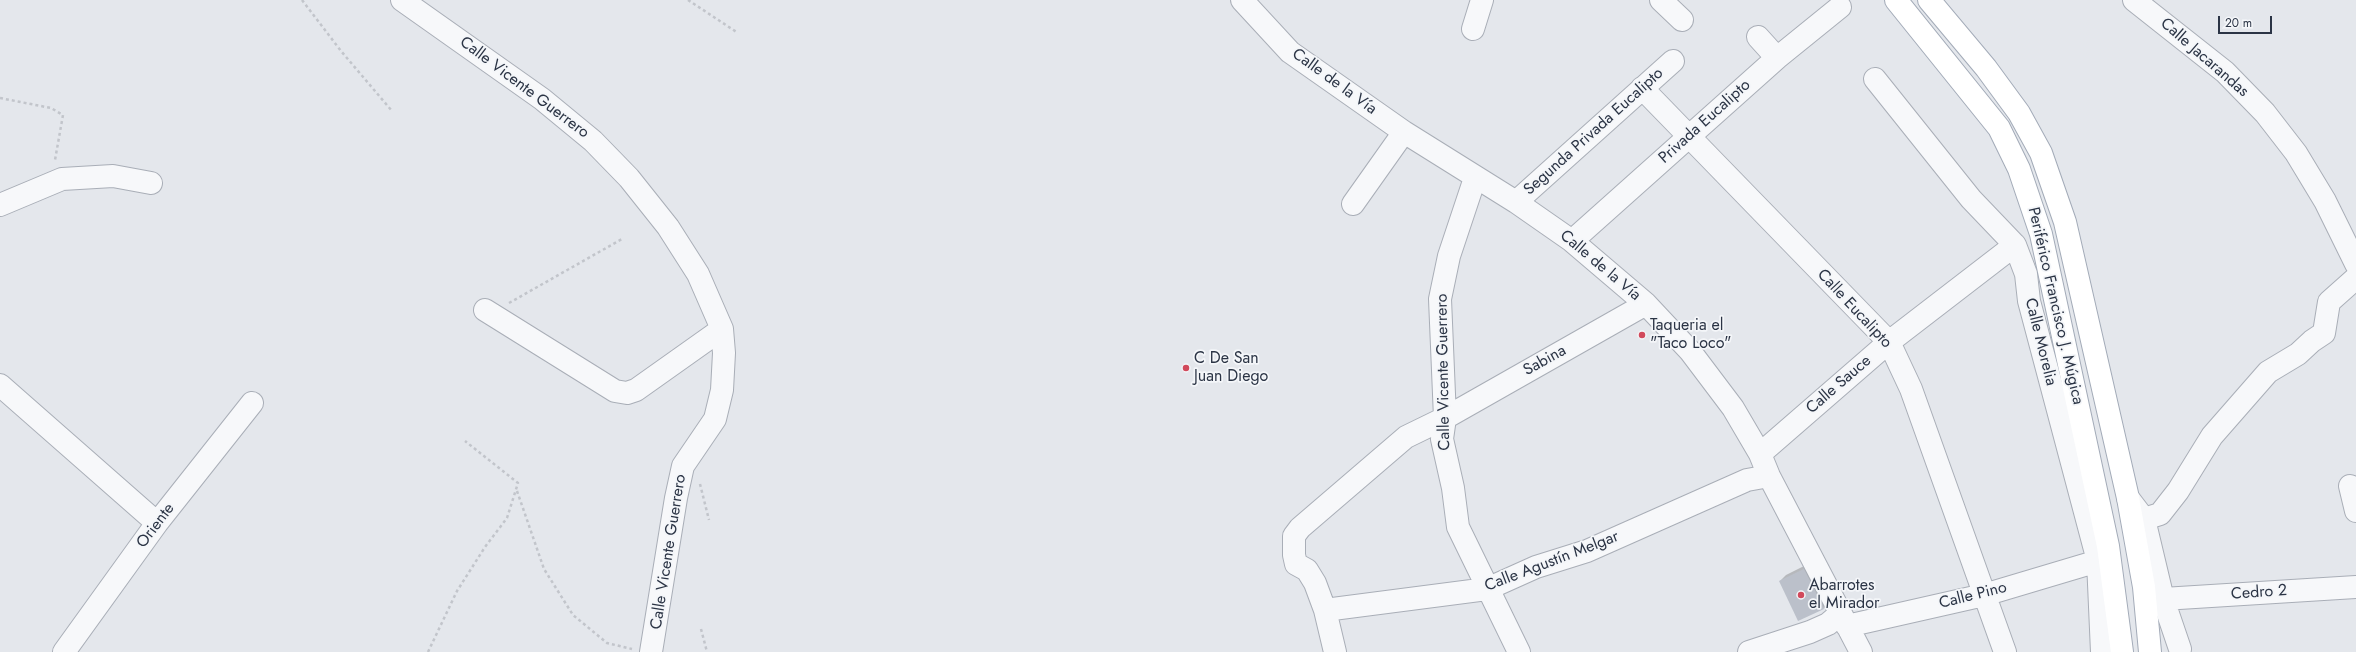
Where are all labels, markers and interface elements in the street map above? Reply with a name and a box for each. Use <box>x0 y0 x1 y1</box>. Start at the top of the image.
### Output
scale bar <box>2220 8 2274 34</box>
street label: Calle Jacarandas <box>2156 14 2252 102</box>
text: 20 m <box>2225 14 2252 32</box>
street label: Calle Vicente Guerrero <box>456 33 592 143</box>
street label: Calle de la Vía <box>1288 45 1380 119</box>
street label: Segunda Privada Eucalipto <box>1520 64 1668 200</box>
street label: Privada Eucalipto <box>1655 76 1755 168</box>
street label: Periférico Francisco J. Múgica <box>2023 205 2087 407</box>
street label: Calle de la Vía <box>1556 227 1644 305</box>
street label: Calle Eucalipto <box>1812 265 1896 353</box>
street label: Calle Vicente Guerrero <box>1433 293 1455 451</box>
street label: Calle Morelia <box>2020 296 2060 388</box>
place label: Taqueria el "Taco Loco" <box>1650 316 1731 354</box>
marker: Taqueria el "Taco Loco" <box>1637 330 1647 340</box>
street label: Sabina <box>1520 341 1570 381</box>
place label: C De San Juan Diego <box>1194 349 1268 387</box>
street label: Calle Sauce <box>1803 352 1875 418</box>
marker: C De San Juan Diego <box>1181 363 1191 373</box>
street label: Calle Vicente Guerrero <box>647 473 691 631</box>
street label: Oriente <box>133 500 179 552</box>
street label: Calle Agustín Melgar <box>1482 528 1622 596</box>
place label: Abarrotes el Mirador <box>1809 576 1879 614</box>
street label: Calle Pino <box>1937 578 2009 614</box>
street label: Cedro 2 <box>2230 581 2288 605</box>
marker: Abarrotes el Mirador <box>1796 590 1806 600</box>

